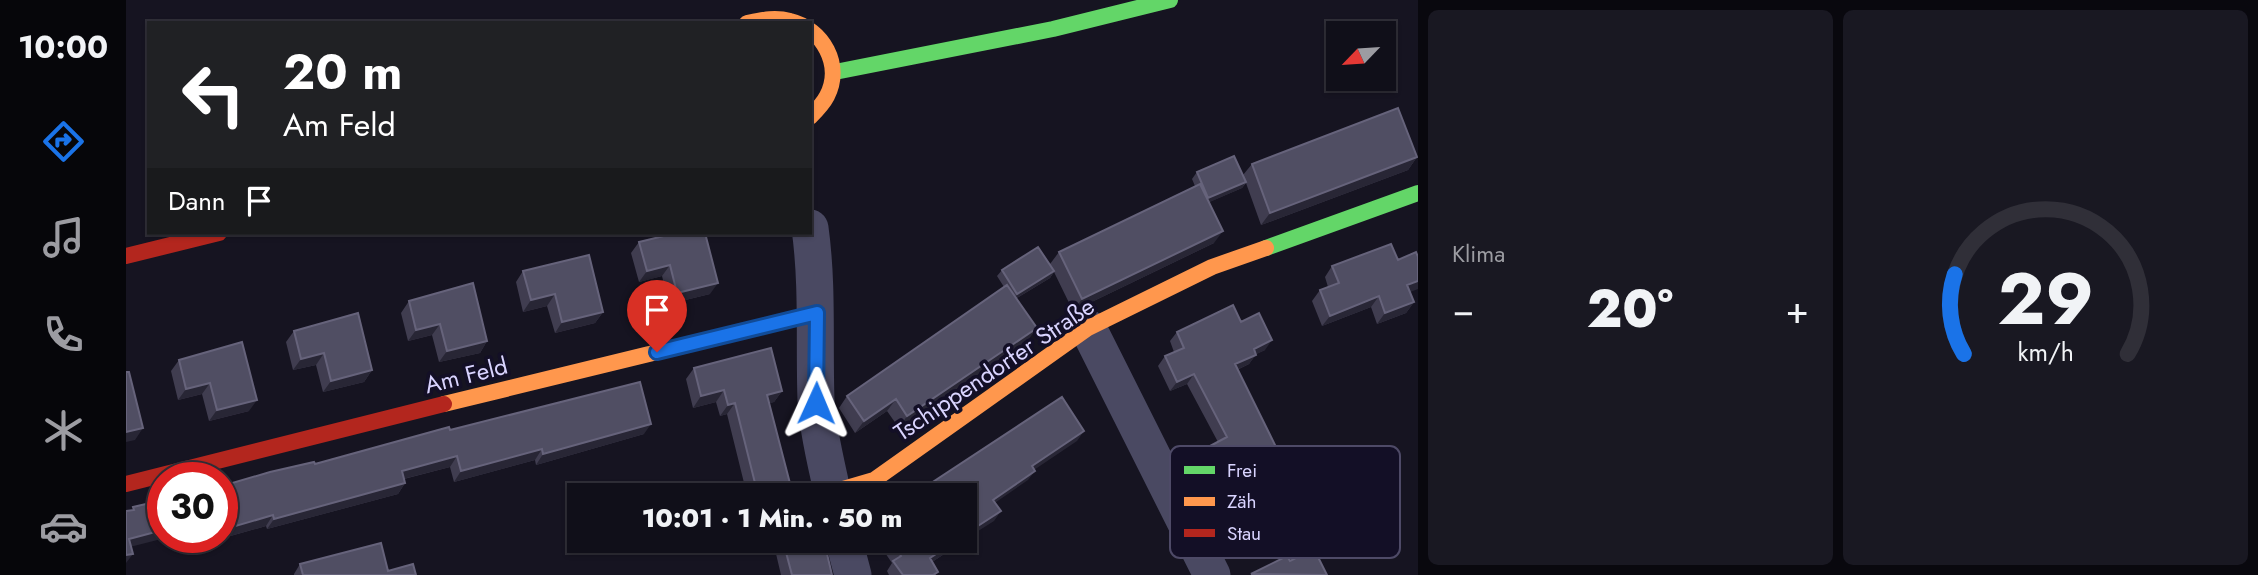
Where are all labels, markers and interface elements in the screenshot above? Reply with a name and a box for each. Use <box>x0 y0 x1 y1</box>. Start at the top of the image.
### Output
north arrow <box>1326 21 1396 91</box>
map controls <box>1326 21 1396 91</box>
text: 10:00 <box>18 24 108 70</box>
text: 20 m <box>283 37 402 107</box>
icon: left <box>168 49 259 140</box>
text: Am Feld <box>283 102 396 148</box>
icon: directions <box>39 117 88 166</box>
text: Dann <box>168 182 226 220</box>
icon: arrive <box>240 182 278 220</box>
icon: music <box>39 213 88 262</box>
text: Klima <box>1452 237 1505 271</box>
text: 29 <box>1997 246 2094 351</box>
text: 20° <box>1587 271 1673 347</box>
pin <box>627 280 687 352</box>
text: − <box>1452 282 1474 337</box>
text: + <box>1786 282 1809 337</box>
street label: Tschippendorfer Straße <box>887 289 1101 449</box>
icon: arrive <box>638 291 676 329</box>
icon: phone <box>39 310 88 359</box>
text: km/h <box>2017 333 2074 369</box>
street label: Am Feld <box>421 348 511 402</box>
position arrow <box>779 366 853 440</box>
icon: climate <box>39 406 88 455</box>
legend <box>1170 446 1400 558</box>
text: Frei <box>1227 457 1257 484</box>
speed limit sign: 30 <box>147 462 238 553</box>
text: Zäh <box>1227 488 1257 515</box>
text: 10:01 · 1 Min. · 50 m <box>642 499 902 537</box>
icon: car <box>39 502 88 551</box>
text: Stau <box>1227 520 1261 547</box>

